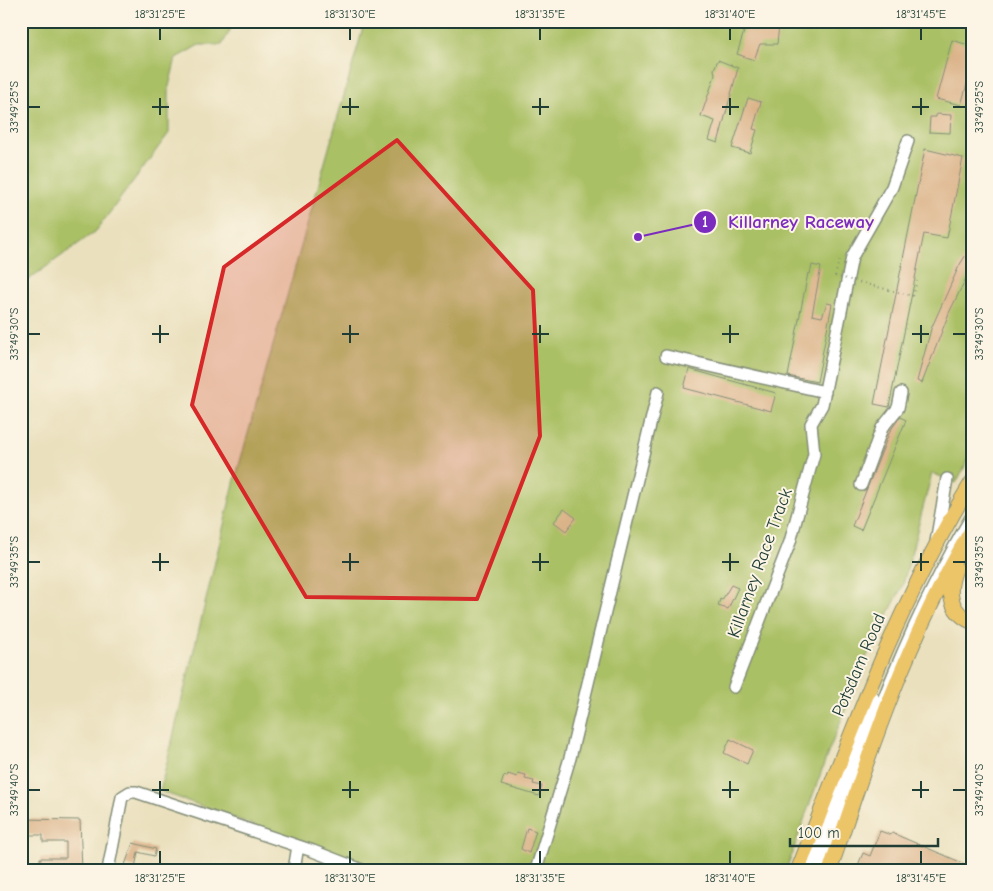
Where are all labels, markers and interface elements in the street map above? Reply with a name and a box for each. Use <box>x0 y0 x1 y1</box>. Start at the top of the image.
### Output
text: 18°31'25"E <box>135 7 185 21</box>
text: 18°31'30"E <box>325 7 376 21</box>
text: 18°31'35"E <box>515 7 565 21</box>
text: 18°31'40"E <box>705 7 755 21</box>
text: 18°31'45"E <box>896 7 946 21</box>
text: 33°49'25"S <box>7 80 21 133</box>
text: 33°49'25"S <box>972 80 986 133</box>
callout: Killarney Raceway <box>693 205 884 239</box>
text: Killarney Raceway <box>728 211 874 233</box>
text: 1 <box>702 213 708 231</box>
text: 33°49'30"S <box>7 307 21 360</box>
text: 33°49'30"S <box>972 307 986 360</box>
street label: Killarney Race Track <box>723 485 797 641</box>
text: 33°49'35"S <box>7 536 21 588</box>
text: 33°49'35"S <box>972 536 986 588</box>
street label: Potsdam Road <box>828 610 890 720</box>
text: 33°49'40"S <box>7 763 21 816</box>
text: 33°49'40"S <box>972 763 986 816</box>
scale bar <box>790 816 938 848</box>
text: 100 m <box>798 824 840 842</box>
text: 18°31'25"E <box>135 871 185 885</box>
text: 18°31'30"E <box>325 871 376 885</box>
text: 18°31'35"E <box>515 871 565 885</box>
text: 18°31'40"E <box>705 871 755 885</box>
text: 18°31'45"E <box>896 871 946 885</box>

